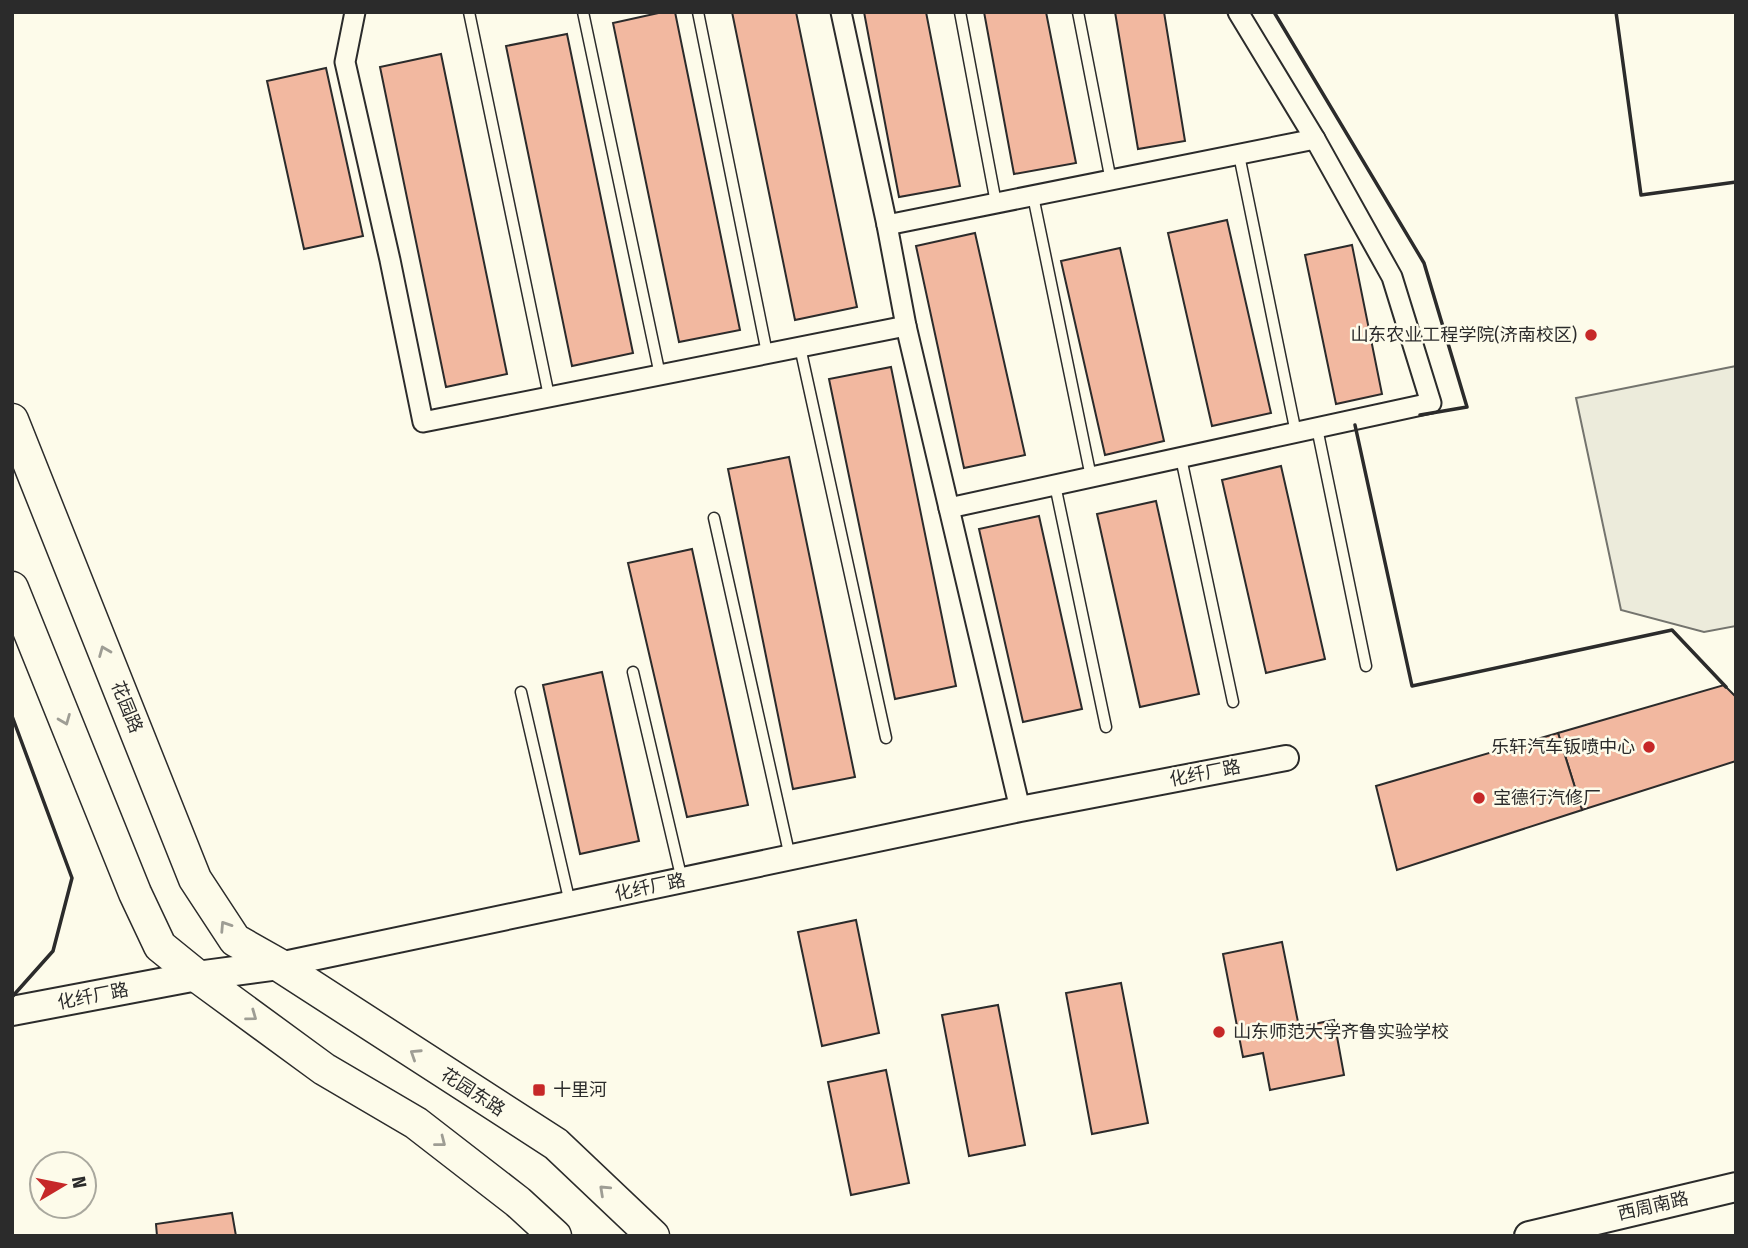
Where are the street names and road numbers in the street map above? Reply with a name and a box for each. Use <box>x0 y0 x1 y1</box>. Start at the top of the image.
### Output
street label: 花园路 <box>107 678 147 736</box>
street label: 化纤厂路 <box>1168 755 1242 791</box>
street label: 化纤厂路 <box>612 869 688 905</box>
street label: 化纤厂路 <box>56 978 130 1014</box>
street label: 花园东路 <box>437 1063 509 1121</box>
street label: 西周南路 <box>1615 1187 1691 1225</box>

